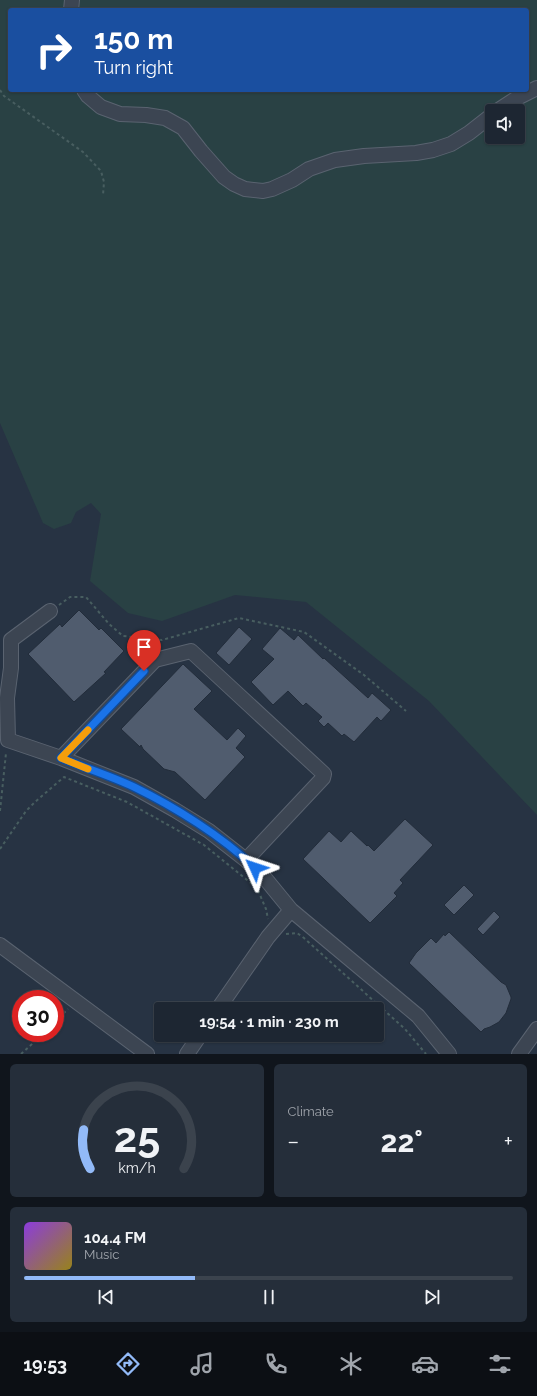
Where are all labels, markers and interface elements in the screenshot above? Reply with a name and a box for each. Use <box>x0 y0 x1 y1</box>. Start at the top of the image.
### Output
text: 150 m <box>94 23 173 56</box>
icon: right <box>28 24 80 76</box>
text: Turn right <box>94 57 173 78</box>
map controls <box>485 104 525 144</box>
button: sound <box>485 104 525 144</box>
pin <box>127 630 161 671</box>
icon: arrive <box>133 636 155 658</box>
position arrow <box>234 847 276 889</box>
speed limit sign: 30 <box>12 990 64 1042</box>
text: 19:54 · 1 min · 230 m <box>199 1013 339 1031</box>
text: Climate <box>288 1104 334 1119</box>
text: 25 <box>113 1112 160 1161</box>
text: 22° <box>381 1124 423 1159</box>
text: − <box>288 1128 299 1154</box>
text: + <box>504 1128 513 1154</box>
text: km/h <box>118 1159 156 1175</box>
text: 104.4 FM <box>84 1229 146 1247</box>
text: Music <box>84 1247 119 1262</box>
icon: previous <box>95 1286 117 1308</box>
icon: pause <box>258 1286 280 1308</box>
icon: next <box>421 1286 443 1308</box>
icon: directions <box>114 1350 142 1378</box>
icon: music <box>188 1350 216 1378</box>
icon: phone <box>262 1350 290 1378</box>
icon: climate <box>337 1350 365 1378</box>
icon: car <box>411 1350 439 1378</box>
icon: filters <box>486 1350 514 1378</box>
text: 19:53 <box>23 1354 67 1375</box>

